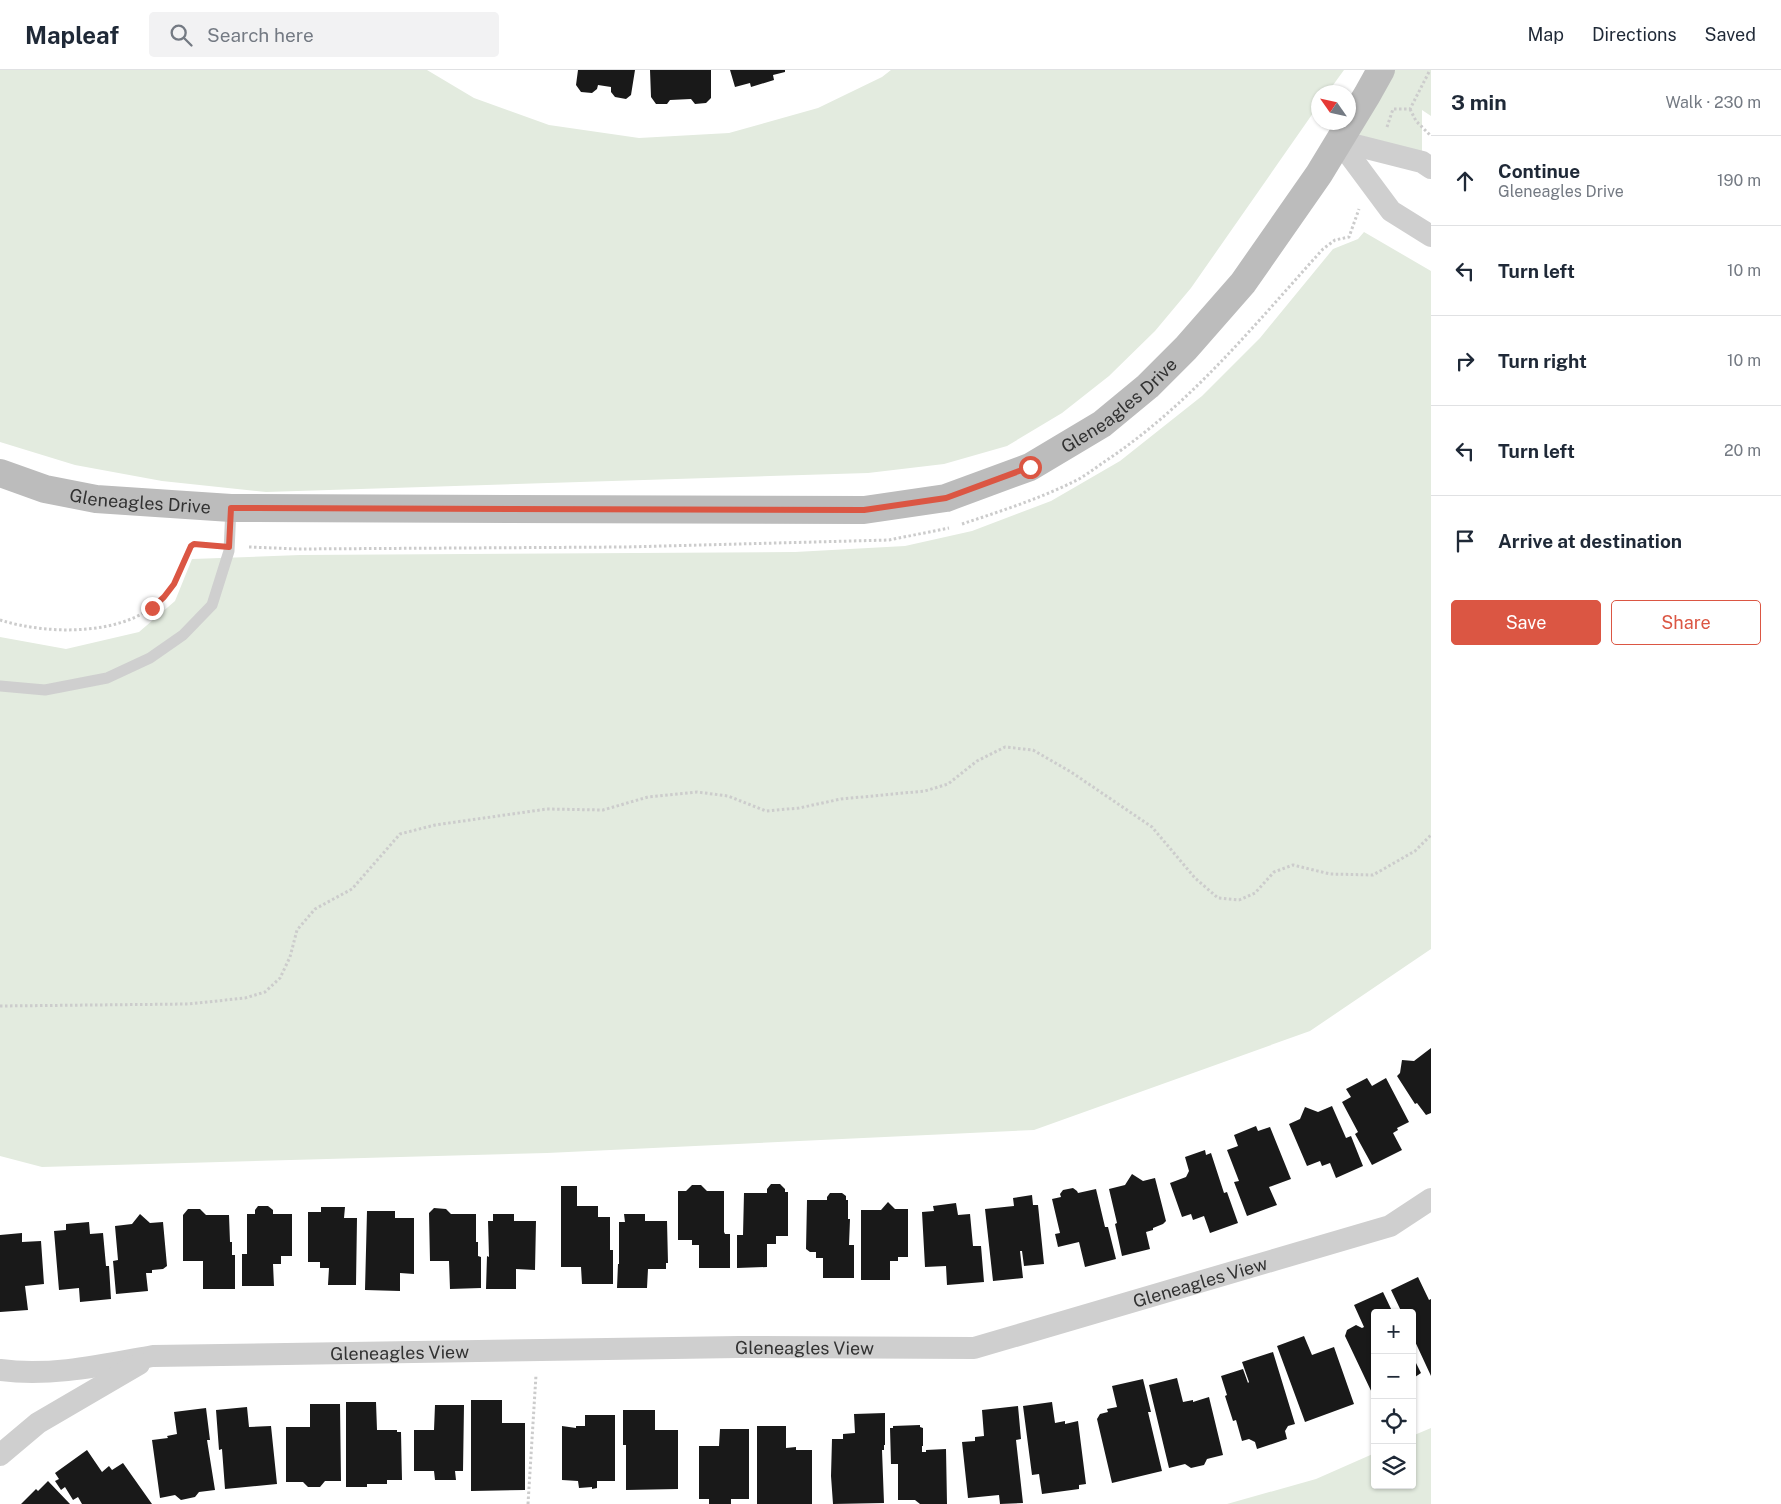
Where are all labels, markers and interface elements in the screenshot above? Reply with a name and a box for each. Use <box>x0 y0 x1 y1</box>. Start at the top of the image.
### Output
search box <box>149 12 499 57</box>
text: Mapleaf <box>25 21 119 49</box>
icon: search <box>167 21 195 49</box>
text: Search here <box>207 24 314 46</box>
text: Map <box>1527 24 1564 45</box>
text: Directions <box>1592 24 1677 45</box>
text: Saved <box>1705 24 1756 45</box>
north arrow <box>1311 85 1356 130</box>
text: 3 min <box>1451 90 1507 115</box>
text: Walk · 230 m <box>1665 93 1761 112</box>
text: Continue <box>1498 160 1580 182</box>
icon: ahead <box>1451 167 1479 195</box>
text: 190 m <box>1717 171 1761 190</box>
text: Gleneagles Drive <box>1498 182 1624 201</box>
icon: left <box>1451 257 1479 285</box>
text: Turn left <box>1498 260 1575 282</box>
text: 10 m <box>1727 261 1761 280</box>
icon: right <box>1451 347 1479 375</box>
text: Turn right <box>1498 350 1587 372</box>
text: 10 m <box>1727 351 1761 370</box>
street label: Gleneagles Drive <box>1057 353 1181 457</box>
icon: left <box>1451 437 1479 465</box>
text: Turn left <box>1498 440 1575 462</box>
text: 20 m <box>1724 441 1761 460</box>
route start <box>1019 456 1042 479</box>
street label: Gleneagles Drive <box>68 484 212 517</box>
icon: arrive <box>1451 527 1479 555</box>
text: Arrive at destination <box>1498 530 1682 552</box>
route end <box>141 597 164 620</box>
button: Save <box>1451 600 1601 645</box>
button: Share <box>1611 600 1761 645</box>
street label: Gleneagles View <box>1130 1252 1270 1311</box>
map controls <box>1371 1309 1416 1489</box>
button: + <box>1371 1309 1416 1354</box>
street label: Gleneagles View <box>735 1336 874 1358</box>
street label: Gleneagles View <box>330 1341 469 1364</box>
button: − <box>1371 1354 1416 1399</box>
button: locate <box>1371 1399 1416 1444</box>
button: layers <box>1371 1444 1416 1489</box>

